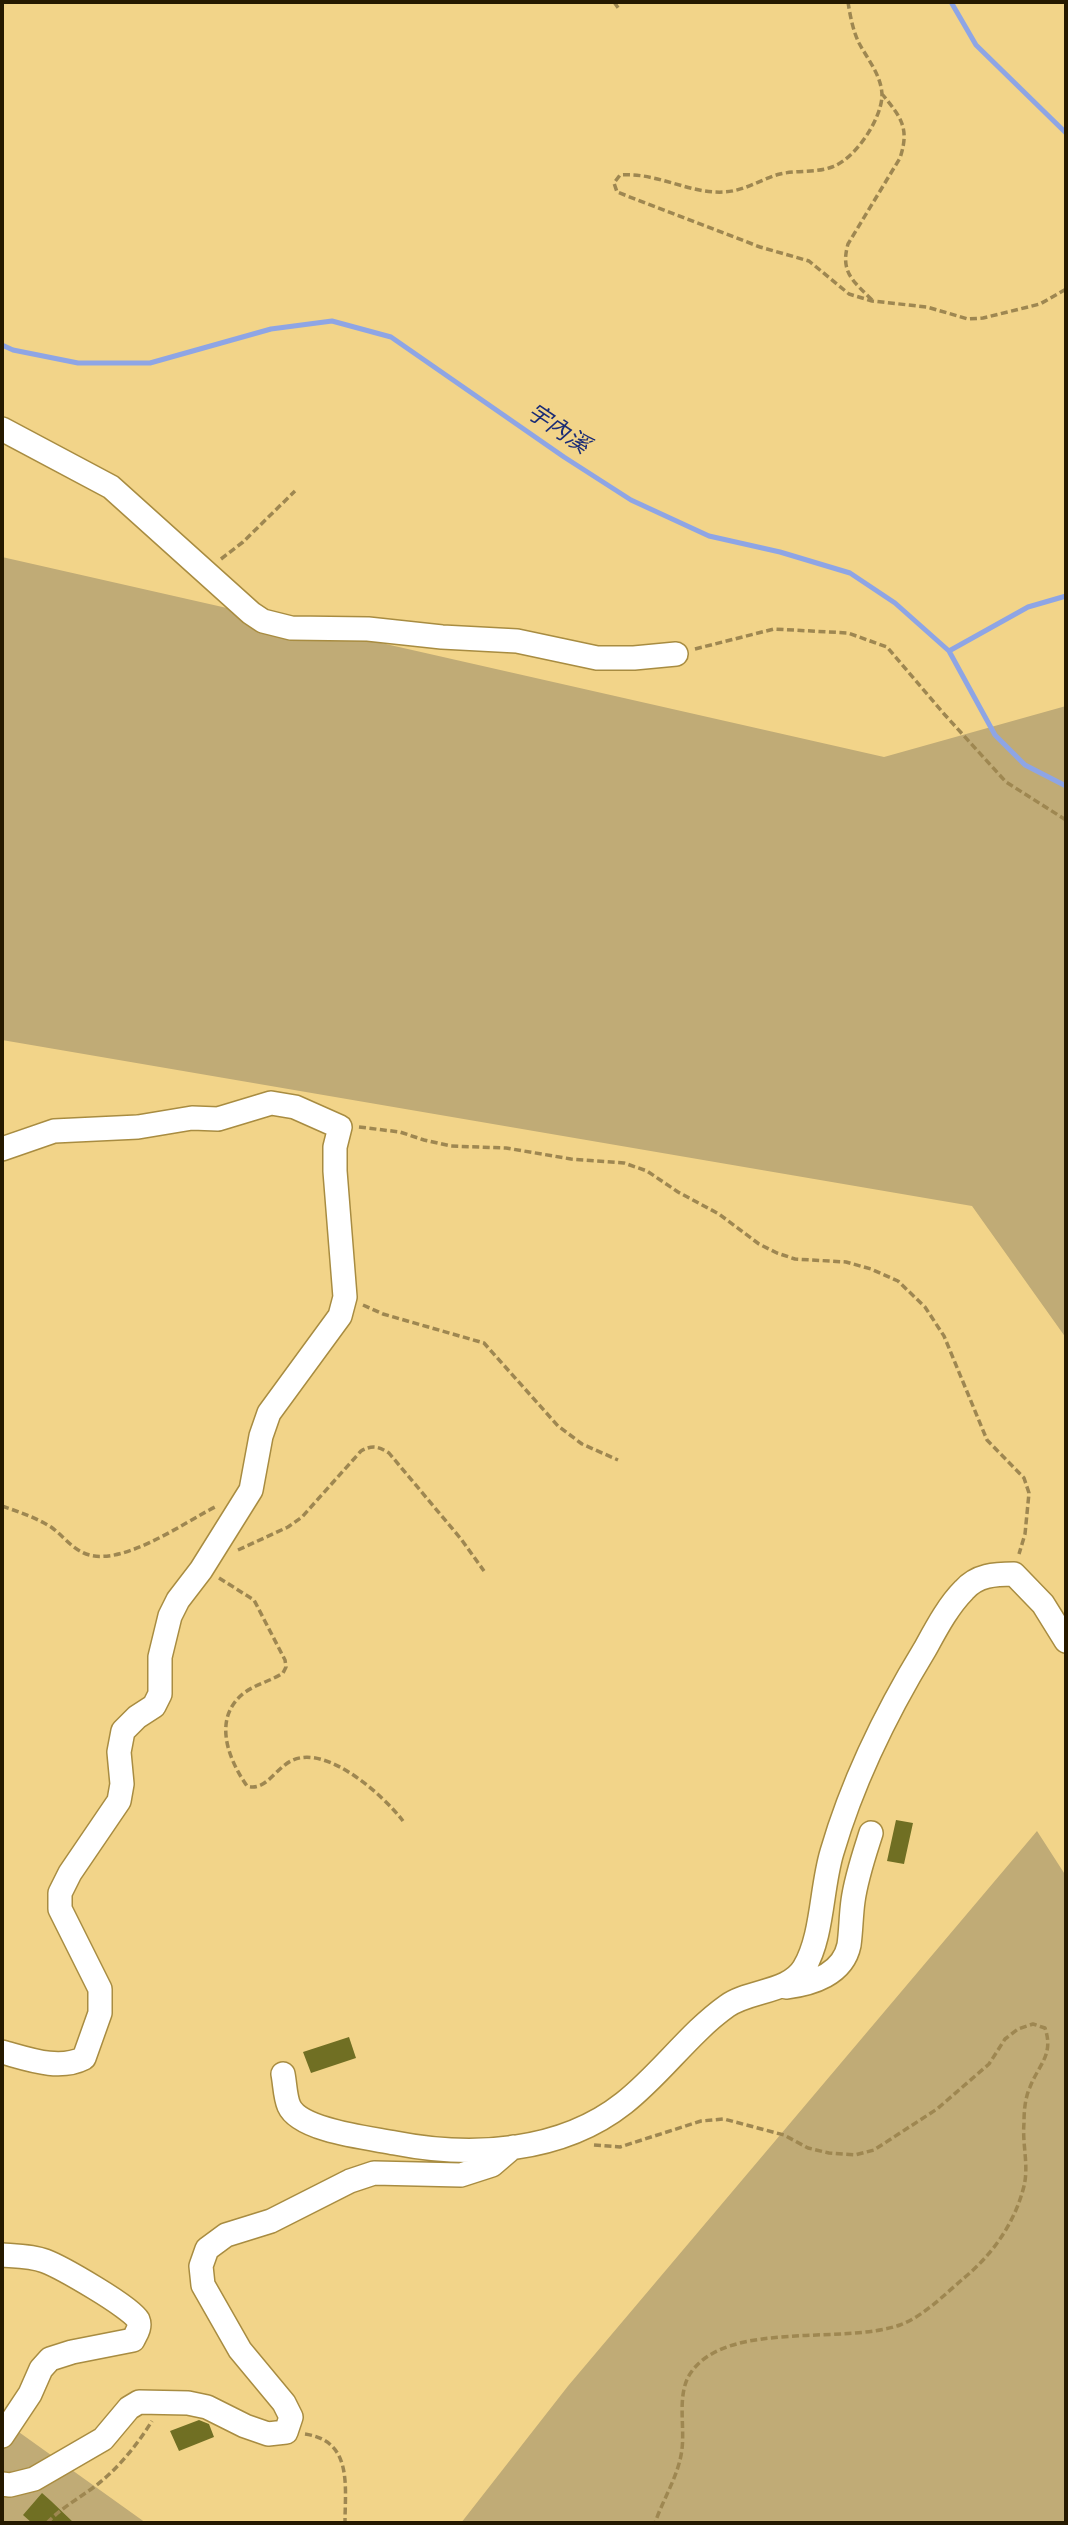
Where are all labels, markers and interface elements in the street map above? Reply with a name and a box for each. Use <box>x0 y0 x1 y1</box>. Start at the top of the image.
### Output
water label: 宇內溪 <box>522 398 594 460</box>

